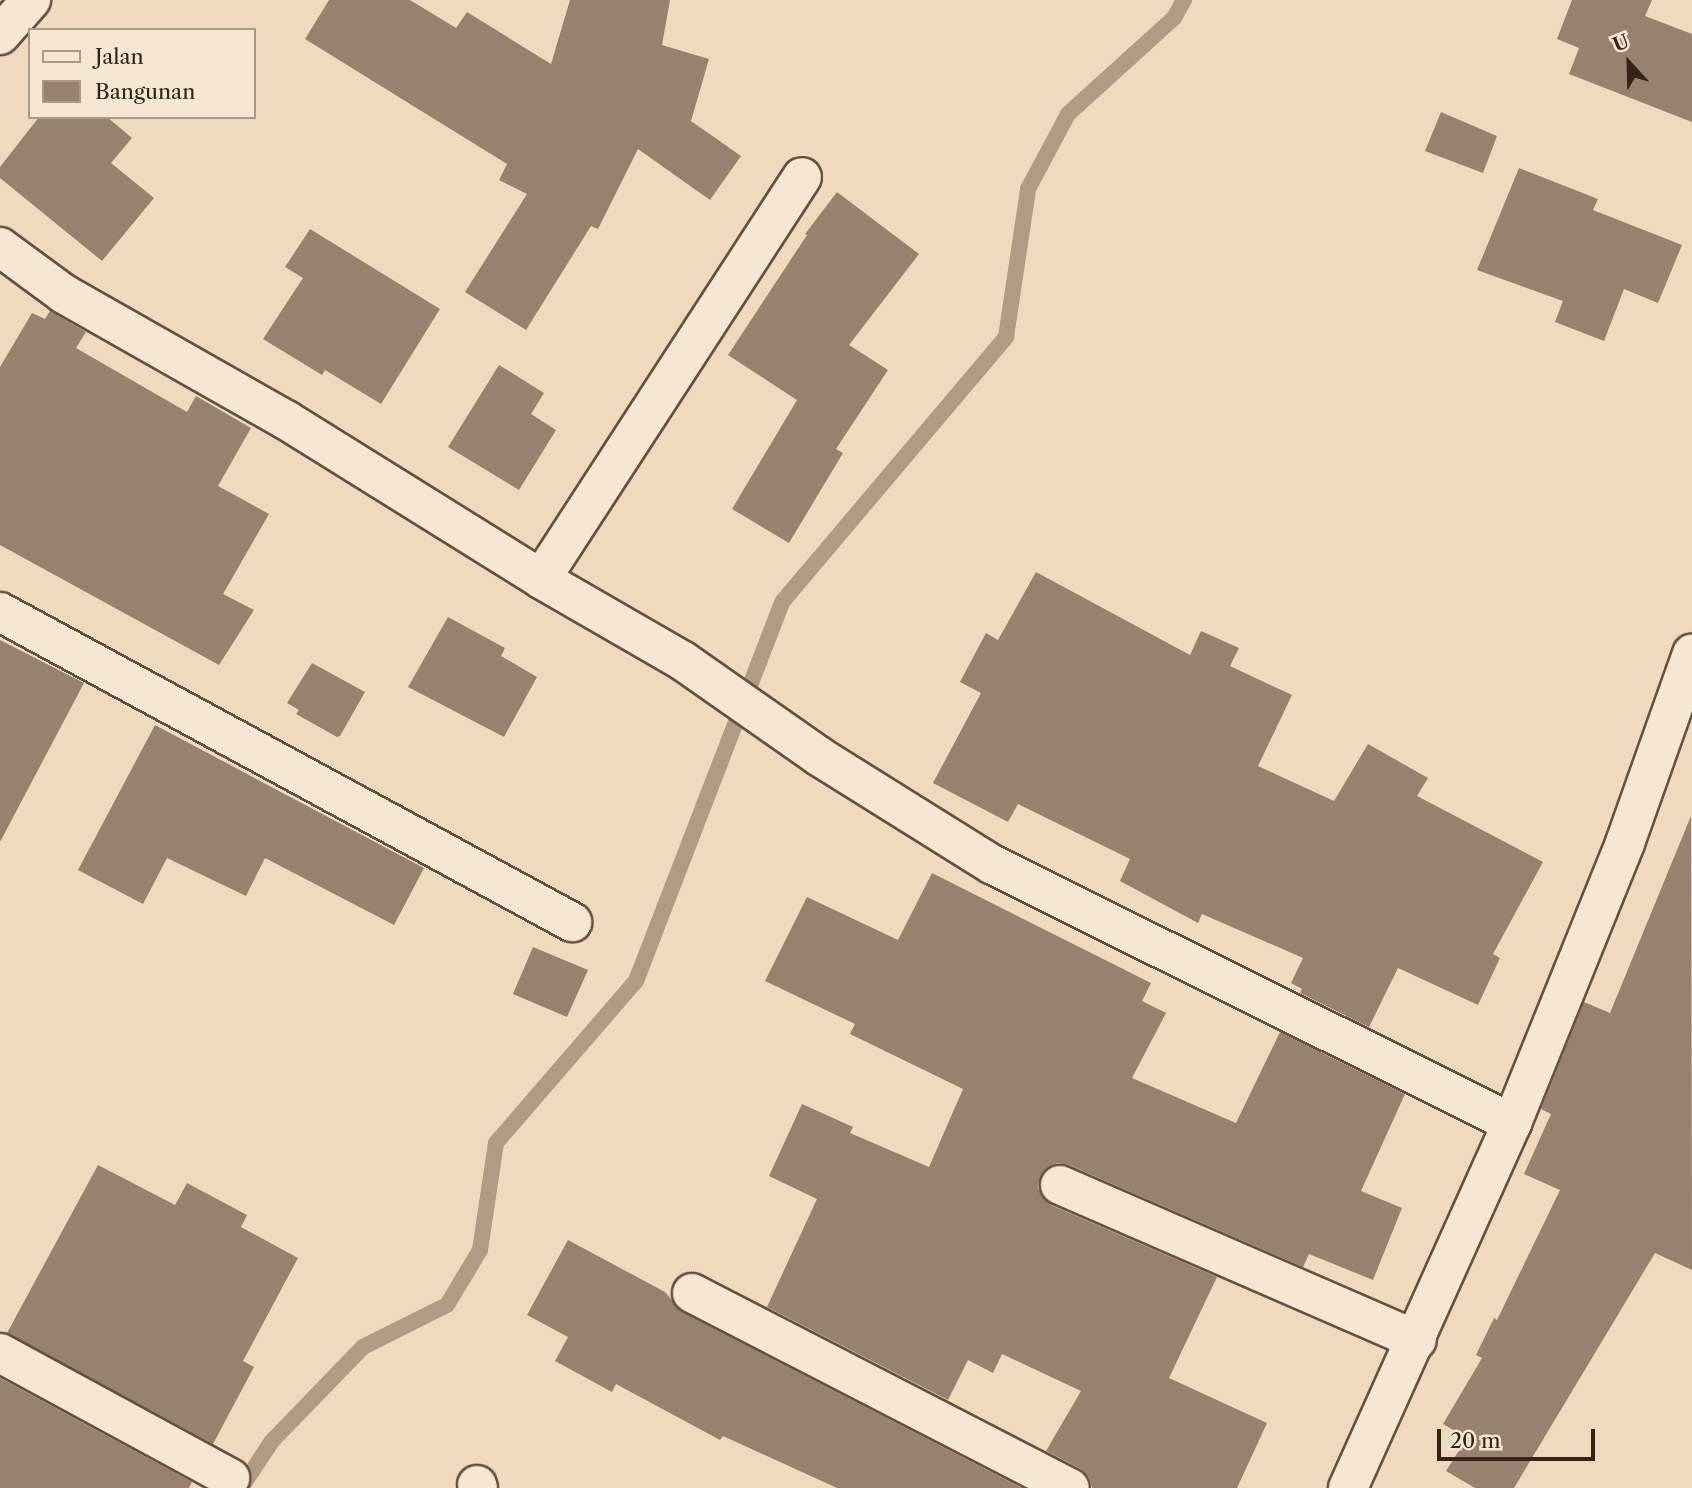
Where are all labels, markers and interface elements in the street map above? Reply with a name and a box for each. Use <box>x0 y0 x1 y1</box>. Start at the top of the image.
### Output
legend <box>28 28 256 119</box>
north arrow <box>1594 28 1664 98</box>
text: U <box>1609 30 1632 57</box>
text: Jalan <box>95 44 144 69</box>
text: Bangunan <box>95 79 195 104</box>
scale bar <box>1440 1414 1598 1458</box>
text: 20 m <box>1450 1428 1501 1453</box>

